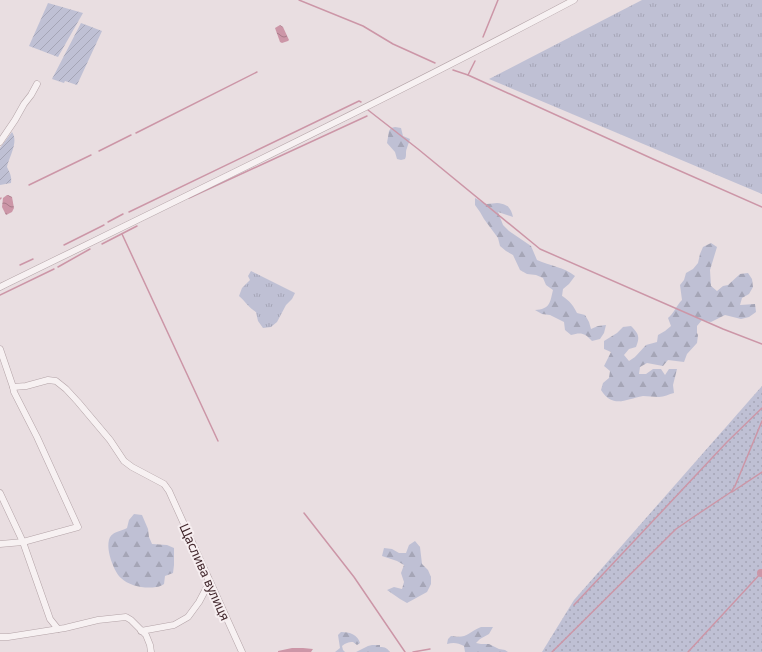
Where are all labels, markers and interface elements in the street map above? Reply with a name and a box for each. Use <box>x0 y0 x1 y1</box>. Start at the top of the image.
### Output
street label: Щаслива вулиця <box>175 520 235 624</box>

